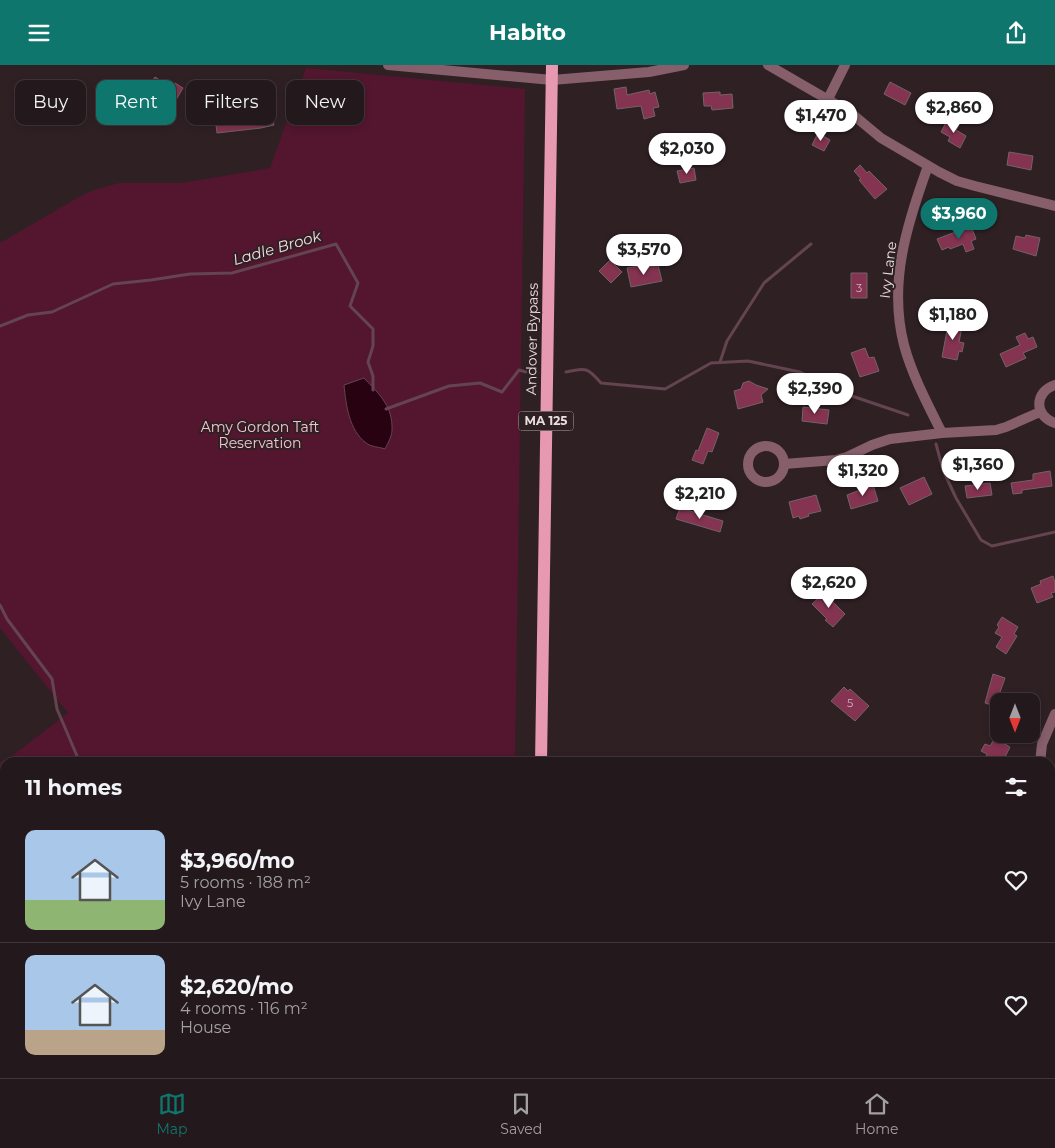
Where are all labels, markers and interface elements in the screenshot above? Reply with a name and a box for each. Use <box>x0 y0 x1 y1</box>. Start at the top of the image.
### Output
icon: menu <box>25 19 53 47</box>
text: Habito <box>489 19 566 46</box>
icon: share <box>1002 19 1030 47</box>
chip: Buy <box>15 80 86 125</box>
chip: Rent <box>96 80 176 125</box>
chip: Filters <box>186 80 276 125</box>
chip: New <box>286 80 364 125</box>
pin: $2,860 <box>913 92 995 134</box>
text: $2,860 <box>926 98 982 117</box>
pin: $1,470 <box>780 99 862 142</box>
text: $1,470 <box>795 106 847 125</box>
pin: $2,030 <box>646 133 728 175</box>
text: $2,030 <box>660 139 714 158</box>
pin: $3,960 <box>918 197 1000 240</box>
text: $3,960 <box>931 204 987 223</box>
water label: Ladle Brook <box>231 226 324 269</box>
pin: $3,570 <box>603 233 685 276</box>
text: $3,570 <box>617 240 671 259</box>
street label: Ivy Lane <box>876 240 900 300</box>
house number: 3 <box>856 281 862 295</box>
street label: Andover Bypass <box>522 283 542 395</box>
pin: $1,180 <box>912 299 994 341</box>
text: $1,180 <box>929 305 977 324</box>
pin: $2,390 <box>774 373 856 415</box>
text: $2,390 <box>788 379 842 398</box>
road number: MA 125 <box>518 411 574 431</box>
park label: Amy Gordon Taft Reservation <box>201 418 320 452</box>
pin: $1,360 <box>937 449 1019 491</box>
pin: $1,320 <box>822 455 904 497</box>
text: $1,360 <box>952 455 1004 474</box>
text: $1,320 <box>838 461 888 480</box>
pin: $2,210 <box>659 477 741 520</box>
text: $2,210 <box>675 484 725 503</box>
pin: $2,620 <box>788 567 870 609</box>
text: $2,620 <box>802 573 856 592</box>
north arrow <box>990 693 1040 743</box>
map controls <box>990 693 1040 743</box>
house number: 5 <box>847 696 853 710</box>
icon: filters <box>1002 773 1030 801</box>
text: 11 homes <box>25 775 122 800</box>
text: $3,960/mo <box>180 848 295 873</box>
icon: home <box>65 850 125 910</box>
icon: heart <box>1002 866 1030 894</box>
text: 5 rooms · 188 m² <box>180 873 311 892</box>
text: Ivy Lane <box>180 892 246 911</box>
text: $2,620/mo <box>180 974 294 999</box>
icon: home <box>65 975 125 1035</box>
icon: heart <box>1002 991 1030 1019</box>
text: 4 rooms · 116 m² <box>180 999 308 1018</box>
text: House <box>180 1018 231 1037</box>
tab: Map <box>156 1090 188 1138</box>
tab: Saved <box>500 1090 542 1138</box>
tab: Home <box>855 1090 899 1138</box>

